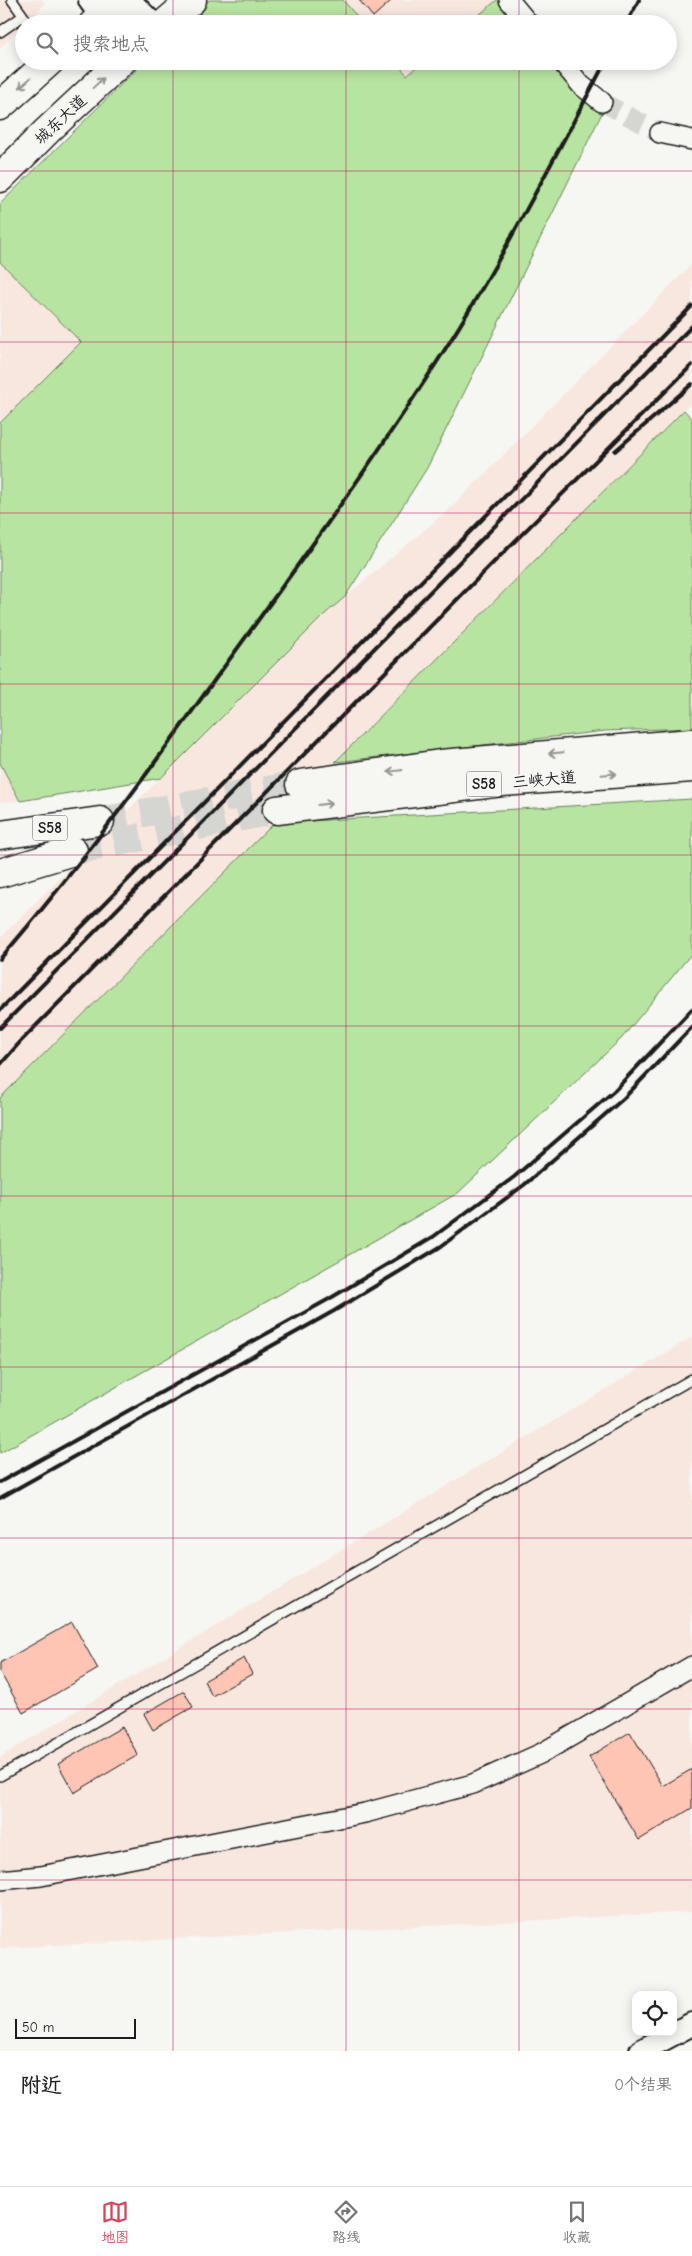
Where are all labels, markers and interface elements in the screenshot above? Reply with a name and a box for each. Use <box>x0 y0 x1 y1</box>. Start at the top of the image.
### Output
search box <box>15 15 677 70</box>
icon: search <box>33 29 61 57</box>
text: 搜索地点 <box>73 33 149 55</box>
one-way arrow <box>92 77 104 89</box>
one-way arrow <box>19 78 32 89</box>
street label: 城东大道 <box>31 91 90 148</box>
one-way arrow <box>548 749 564 758</box>
one-way arrow <box>387 766 403 776</box>
street label: 三峡大道 <box>511 768 577 792</box>
one-way arrow <box>600 769 616 779</box>
road number: S58 <box>466 772 502 796</box>
one-way arrow <box>317 799 333 809</box>
road number: S58 <box>32 816 68 840</box>
map controls <box>632 1991 677 2036</box>
button: locate <box>632 1991 677 2036</box>
scale bar <box>15 2016 136 2039</box>
text: 50 m <box>22 2019 54 2036</box>
text: 附近 <box>20 2073 62 2097</box>
text: 0个结果 <box>614 2076 672 2094</box>
tab: 地图 <box>101 2198 129 2246</box>
tab: 路线 <box>332 2198 360 2246</box>
tab: 收藏 <box>563 2198 591 2246</box>

